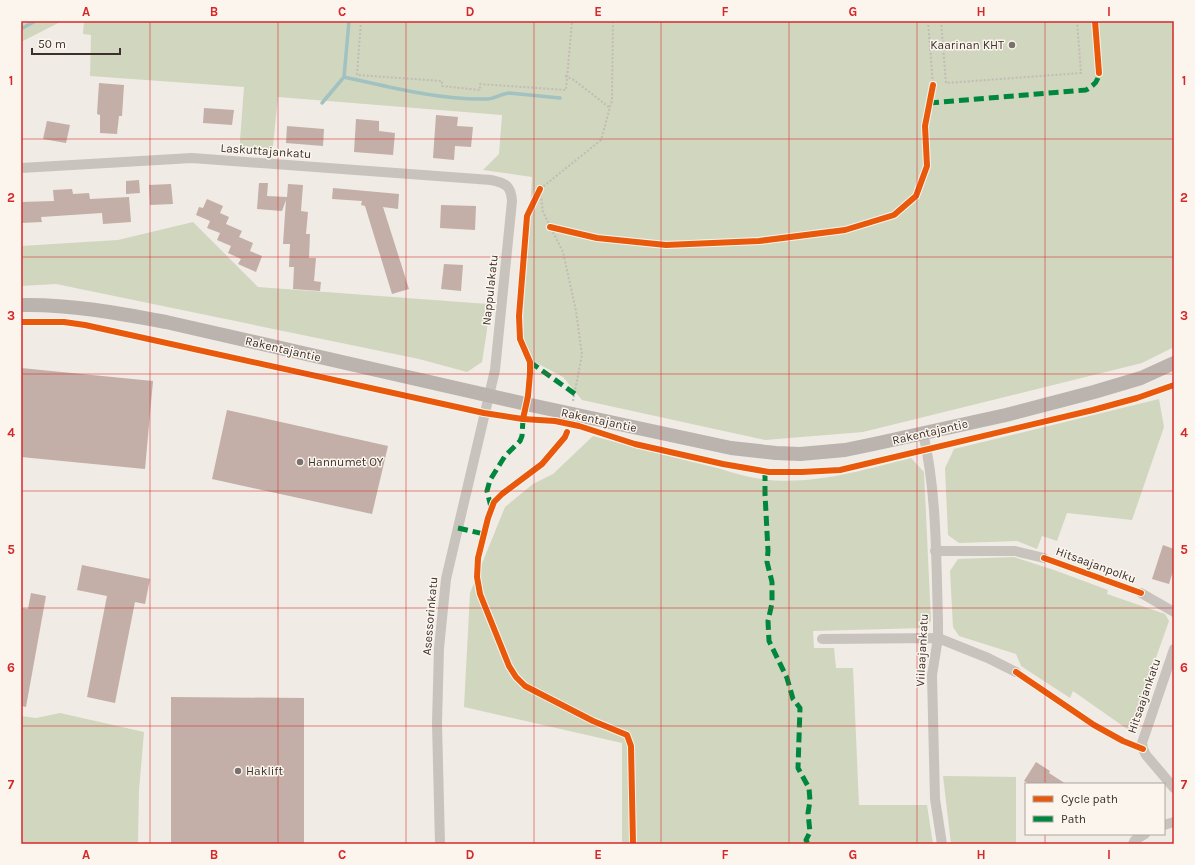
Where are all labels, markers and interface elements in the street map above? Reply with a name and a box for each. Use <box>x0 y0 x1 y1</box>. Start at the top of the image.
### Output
text: A <box>82 4 90 19</box>
text: B <box>210 4 218 19</box>
text: C <box>338 4 346 19</box>
text: D <box>466 4 475 19</box>
text: E <box>594 4 602 19</box>
text: F <box>721 4 729 19</box>
text: G <box>849 4 857 19</box>
text: H <box>976 4 986 19</box>
text: I <box>1107 4 1111 19</box>
scale bar <box>32 30 120 56</box>
text: 50 m <box>38 37 66 51</box>
place label: Kaarinan KHT <box>930 38 1004 52</box>
marker: Kaarinan KHT <box>1007 40 1017 50</box>
text: 1 <box>9 73 13 88</box>
text: 1 <box>1182 73 1186 88</box>
street label: Laskuttajankatu <box>220 141 312 161</box>
text: 2 <box>7 190 15 205</box>
text: 2 <box>1180 190 1188 205</box>
street label: Nappulakatu <box>479 254 501 326</box>
text: 3 <box>7 308 15 323</box>
text: 3 <box>1180 308 1188 323</box>
street label: Rakentajantie <box>244 334 322 364</box>
street label: Rakentajantie <box>560 405 638 435</box>
street label: Rakentajantie <box>891 417 969 447</box>
text: 4 <box>7 425 15 440</box>
text: 4 <box>1180 425 1188 440</box>
place label: Hannumet OY <box>308 455 384 469</box>
marker: Hannumet OY <box>295 457 305 467</box>
text: 5 <box>7 542 15 557</box>
text: 5 <box>1180 542 1188 557</box>
street label: Hitsaajanpolku <box>1054 544 1138 586</box>
street label: Asessorinkatu <box>420 576 440 656</box>
street label: Viilaajankatu <box>913 613 931 687</box>
street label: Hitsaajankatu <box>1125 657 1163 735</box>
text: 6 <box>7 660 15 675</box>
text: 6 <box>1180 660 1188 675</box>
place label: Haklift <box>246 764 283 778</box>
marker: Haklift <box>233 766 243 776</box>
text: 7 <box>8 777 15 792</box>
text: 7 <box>1181 777 1188 792</box>
legend <box>1025 783 1165 835</box>
text: Cycle path <box>1061 792 1118 806</box>
text: Path <box>1061 812 1086 826</box>
text: A <box>82 847 90 862</box>
text: B <box>210 847 218 862</box>
text: C <box>338 847 346 862</box>
text: D <box>466 847 475 862</box>
text: E <box>594 847 602 862</box>
text: F <box>721 847 729 862</box>
text: G <box>849 847 857 862</box>
text: H <box>976 847 986 862</box>
text: I <box>1107 847 1111 862</box>

